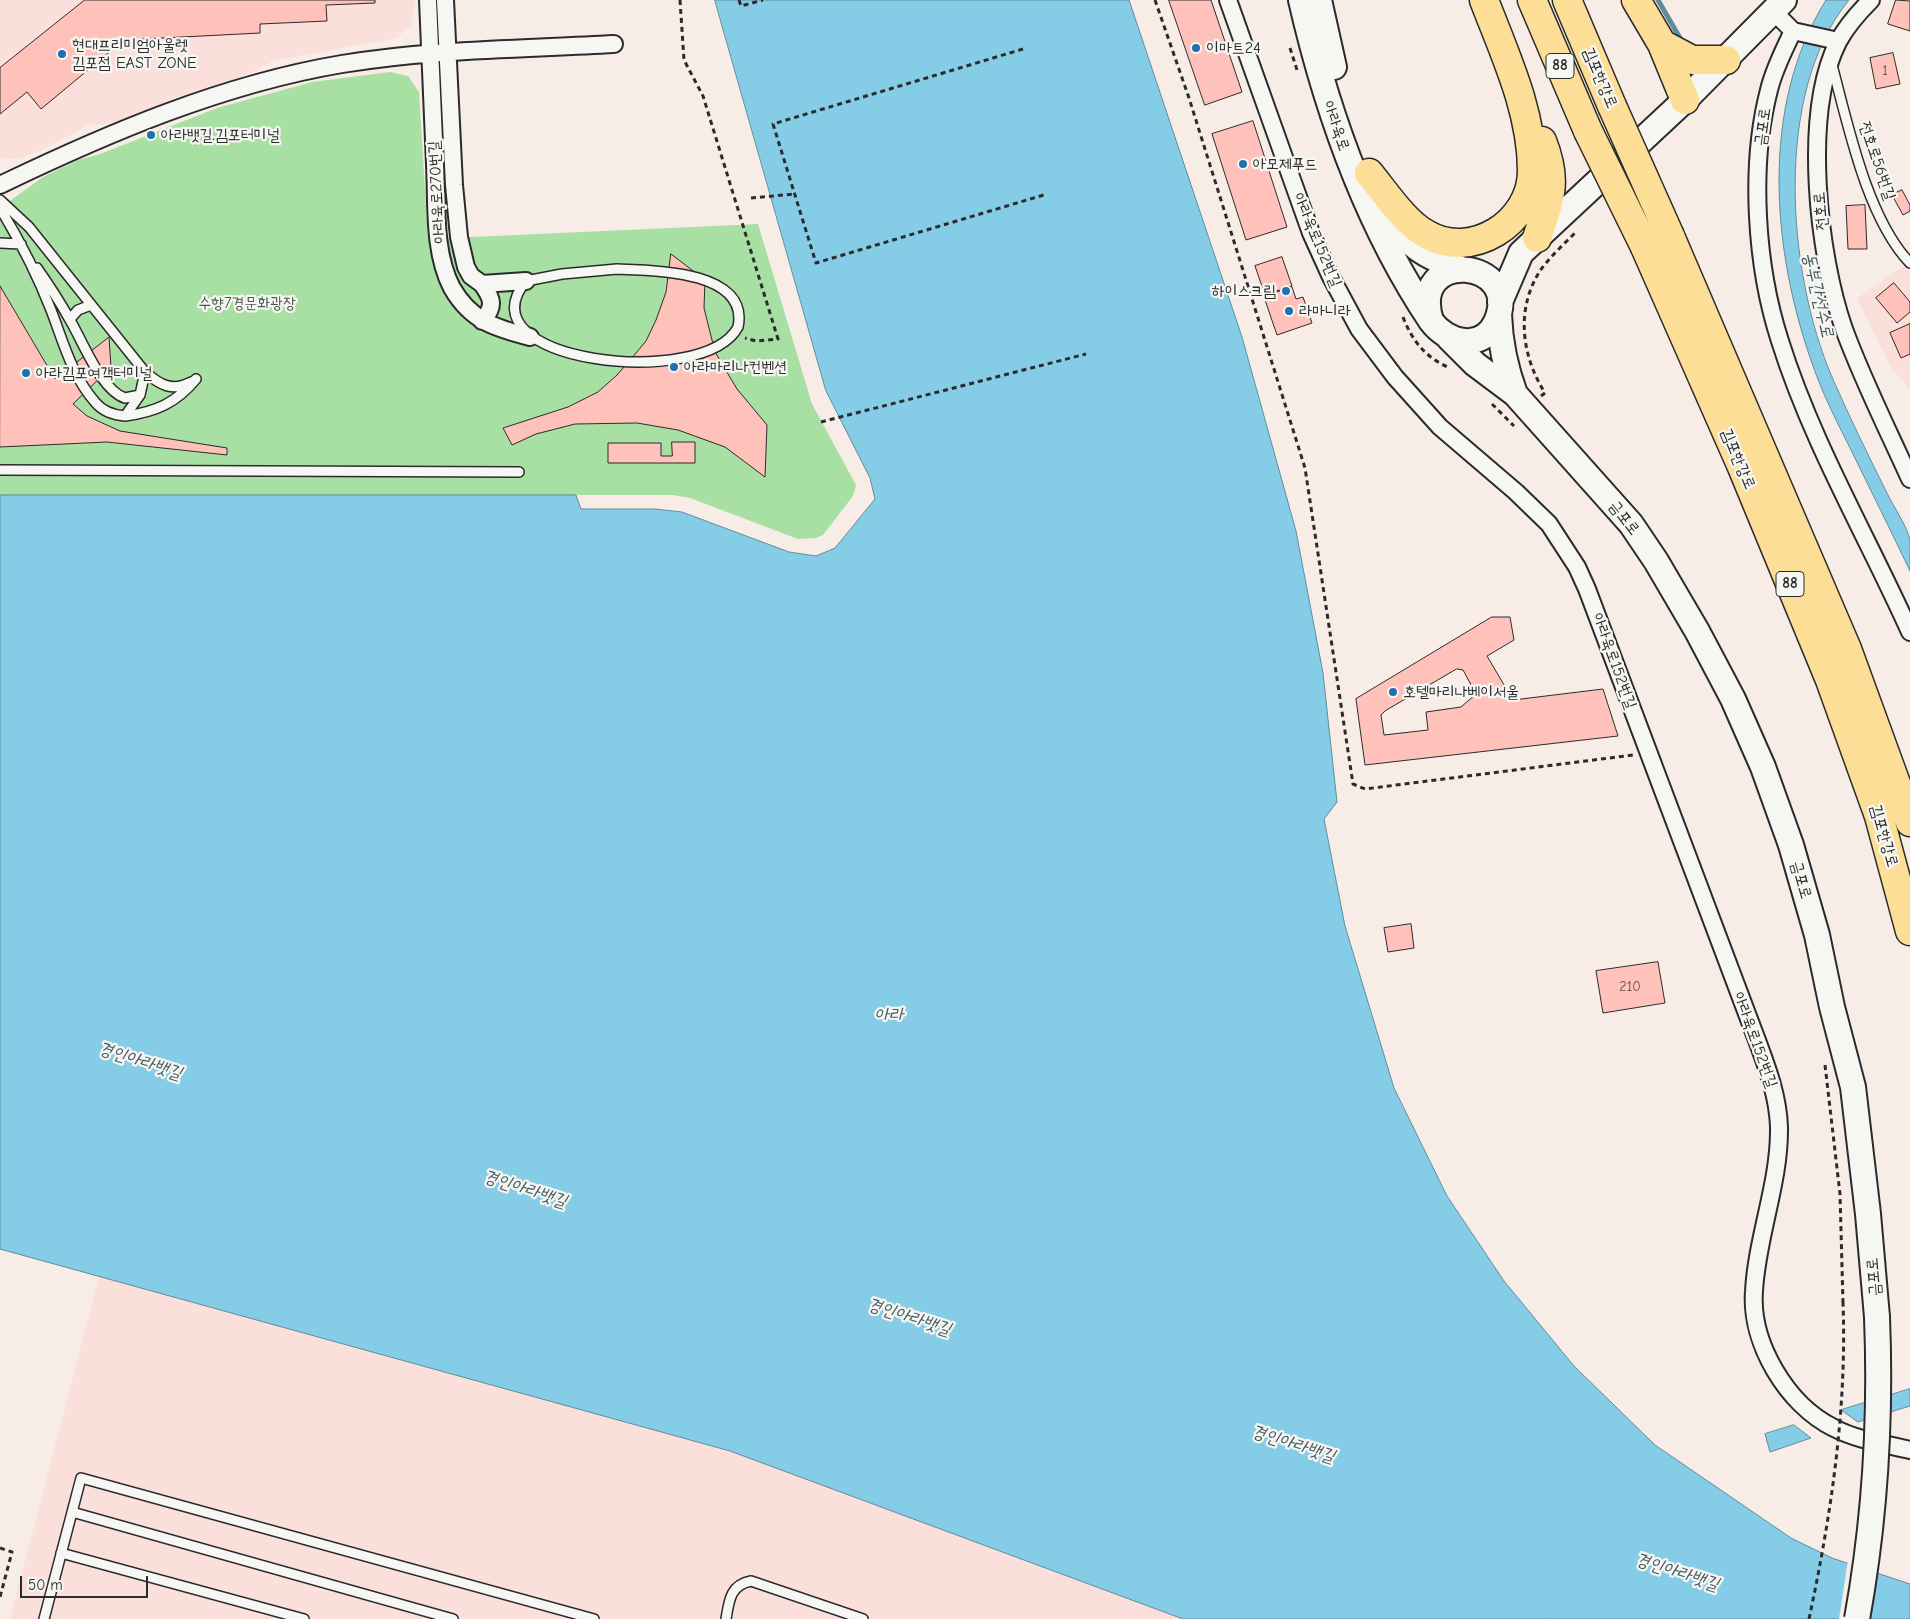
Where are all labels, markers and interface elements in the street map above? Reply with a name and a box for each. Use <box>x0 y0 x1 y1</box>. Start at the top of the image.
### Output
place label: 현대프리미엄아울렛 김포점 EAST ZONE <box>72 35 197 73</box>
place label: 이마트24 <box>1206 38 1261 58</box>
marker: 이마트24 <box>1190 42 1202 54</box>
street label: 김포한강로 <box>1579 45 1621 111</box>
marker: 현대프리미엄아울렛 김포점 EAST ZONE <box>56 48 68 60</box>
road number: 88 <box>1546 54 1574 78</box>
house number: 1 <box>1882 63 1888 79</box>
street label: 아라육로 <box>1319 99 1353 153</box>
street label: 금포로 <box>1751 107 1775 147</box>
street label: 전호로56번길 <box>1855 119 1899 203</box>
place label: 아라뱃길.김포터미널 <box>161 125 279 145</box>
marker: 아라뱃길.김포터미널 <box>145 129 157 141</box>
street label: 아라육로270번길 <box>425 140 449 244</box>
place label: 아모제푸드 <box>1253 154 1317 174</box>
marker: 아모제푸드 <box>1237 158 1249 170</box>
street label: 아라육로152번길 <box>1289 190 1345 290</box>
street label: 전호로 <box>1810 191 1832 231</box>
water label: 동부간선수로 <box>1798 250 1838 340</box>
place label: 하이스크림 <box>1212 281 1276 301</box>
marker: 하이스크림 <box>1280 285 1292 297</box>
park label: 수향7경문화광장 <box>198 293 296 313</box>
place label: 라마니라 <box>1299 301 1350 321</box>
marker: 라마니라 <box>1283 305 1295 317</box>
place label: 아라마리나컨벤션 <box>684 357 787 377</box>
marker: 아라마리나컨벤션 <box>668 361 680 373</box>
place label: 아라김포여객터미널 <box>36 363 152 383</box>
marker: 아라김포여객터미널 <box>20 367 32 379</box>
street label: 김포한강로 <box>1717 426 1759 492</box>
street label: 금포로 <box>1605 497 1643 539</box>
road number: 88 <box>1776 572 1804 596</box>
street label: 아라육로152번길 <box>1588 610 1640 712</box>
place label: 호텔마리나베이서울 <box>1403 682 1519 702</box>
marker: 호텔마리나베이서울 <box>1387 686 1399 698</box>
street label: 김포한강로 <box>1866 802 1902 870</box>
street label: 금포로 <box>1786 859 1816 901</box>
house number: 210 <box>1619 979 1641 995</box>
street label: 아라육로152번길 <box>1729 989 1781 1091</box>
water label: 아라 <box>875 1004 903 1026</box>
water label: 경인아라뱃길 <box>95 1037 185 1085</box>
water label: 경인아라뱃길 <box>480 1165 570 1213</box>
street label: 금포로 <box>1863 1257 1885 1297</box>
water label: 경인아라뱃길 <box>864 1293 954 1341</box>
water label: 경인아라뱃길 <box>1248 1420 1338 1468</box>
water label: 경인아라뱃길 <box>1632 1548 1722 1596</box>
scale bar <box>22 1566 150 1598</box>
text: 50 m <box>28 1576 63 1594</box>

